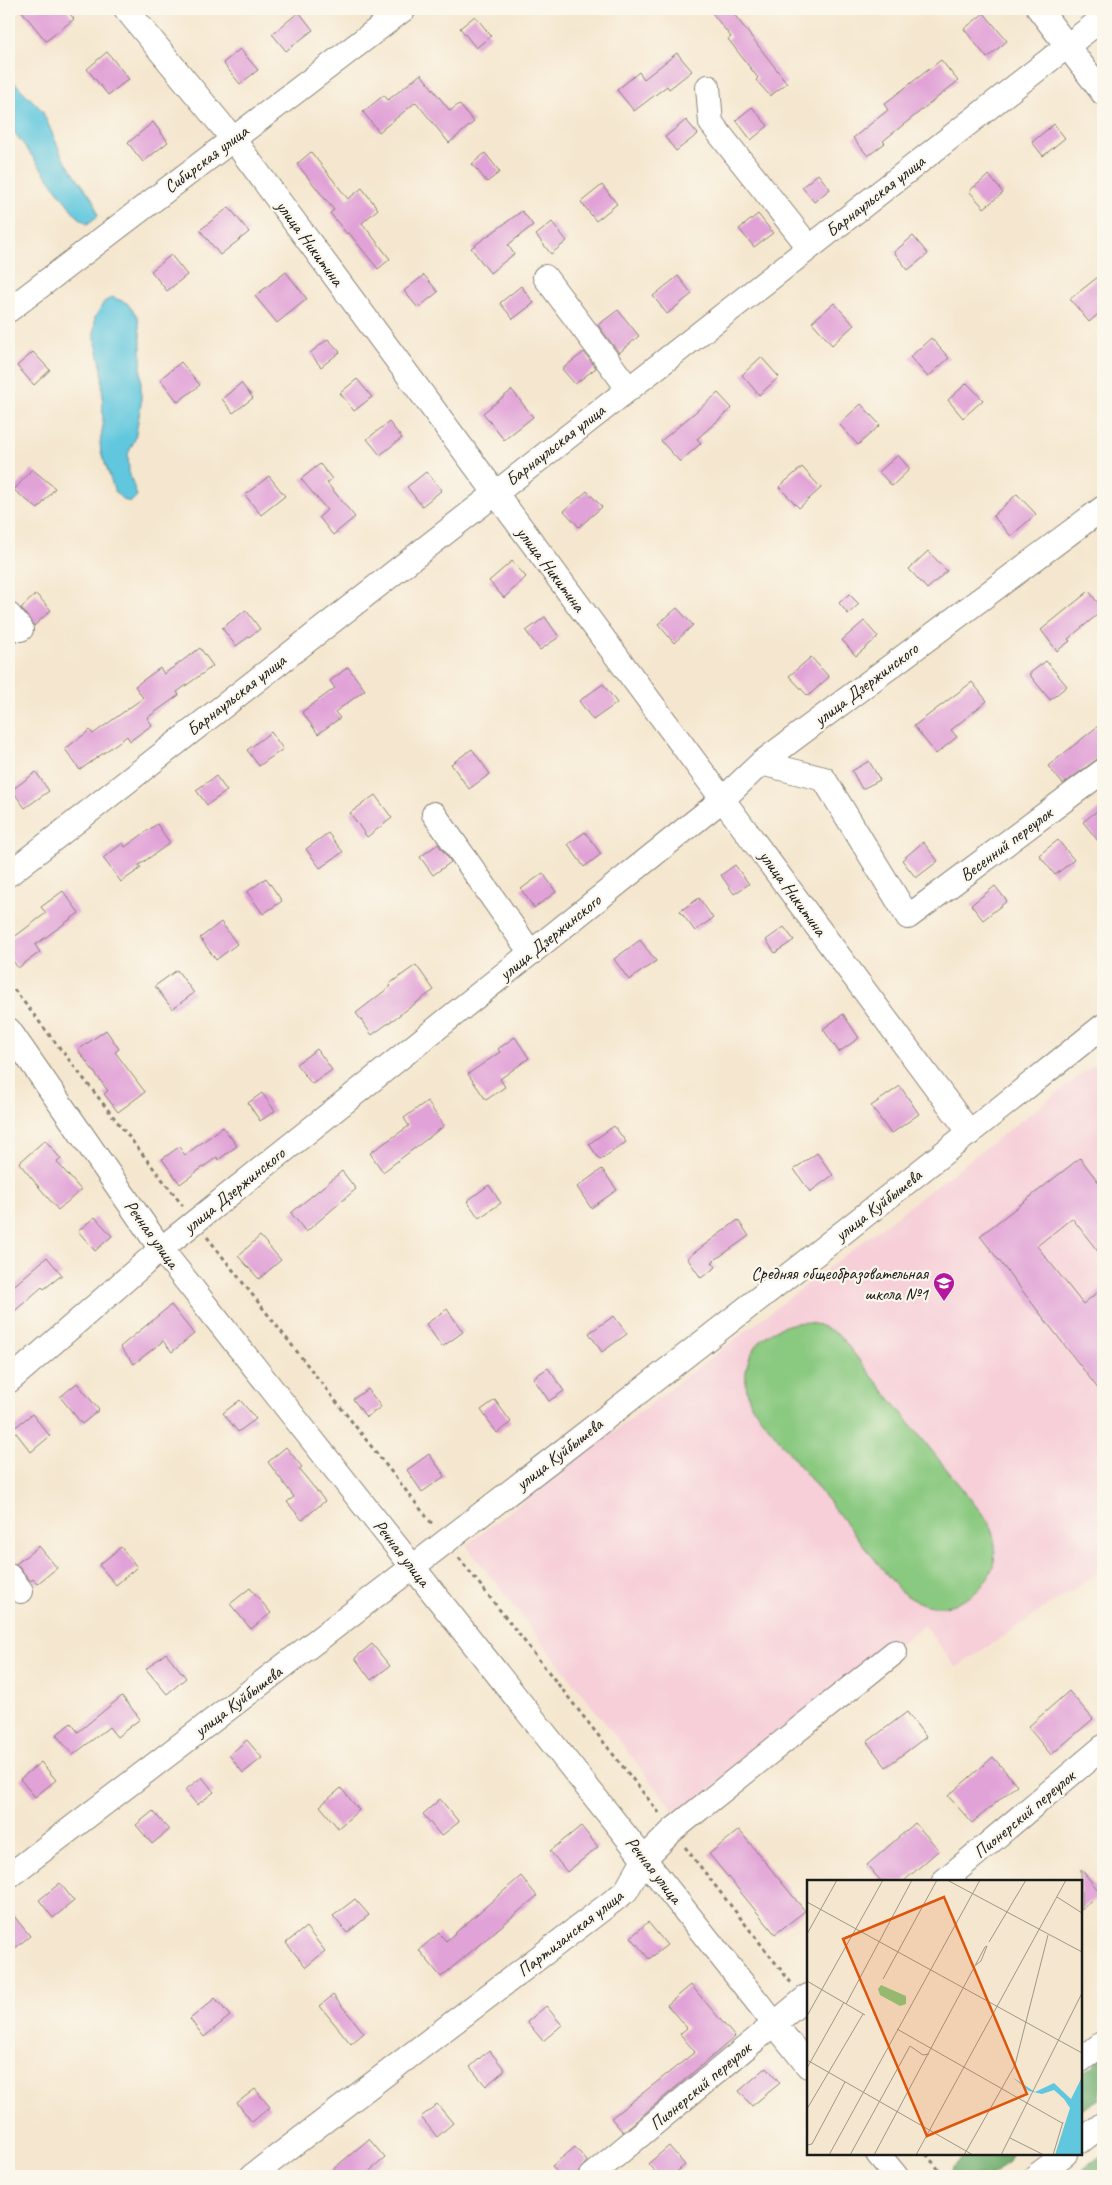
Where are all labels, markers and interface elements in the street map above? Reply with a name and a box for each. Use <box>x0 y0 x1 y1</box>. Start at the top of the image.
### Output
street label: Сибирская улица <box>160 120 253 198</box>
street label: Барнаульская улица <box>821 149 930 242</box>
street label: улица Никитина <box>271 195 349 291</box>
street label: Барнаульская улица <box>501 398 610 491</box>
street label: улица Никитина <box>511 521 591 617</box>
street label: улица Дзержинского <box>809 637 924 731</box>
street label: Барнаульская улица <box>182 648 291 741</box>
street label: Весенний переулок <box>955 801 1058 886</box>
street label: улица Никитина <box>754 845 832 941</box>
street label: улица Дзержинского <box>494 888 607 985</box>
street label: улица Дзержинского <box>178 1141 291 1238</box>
street label: улица Куйбышева <box>829 1163 927 1246</box>
street label: Речная улица <box>120 1195 185 1274</box>
place label: Средняя общеобразовательная школа №1 <box>751 1262 930 1305</box>
school or university icon: Средняя общеобразовательная школа №1 <box>932 1271 956 1302</box>
street label: улица Куйбышева <box>510 1412 608 1495</box>
street label: Речная улица <box>369 1515 436 1592</box>
street label: улица Куйбышева <box>189 1660 288 1742</box>
street label: Пионерский переулок <box>969 1764 1081 1863</box>
street label: Речная улица <box>621 1832 688 1909</box>
inset map <box>807 1880 1082 2155</box>
street label: Партизанская улица <box>513 1884 629 1981</box>
street label: Пионерский переулок <box>645 2036 757 2135</box>

